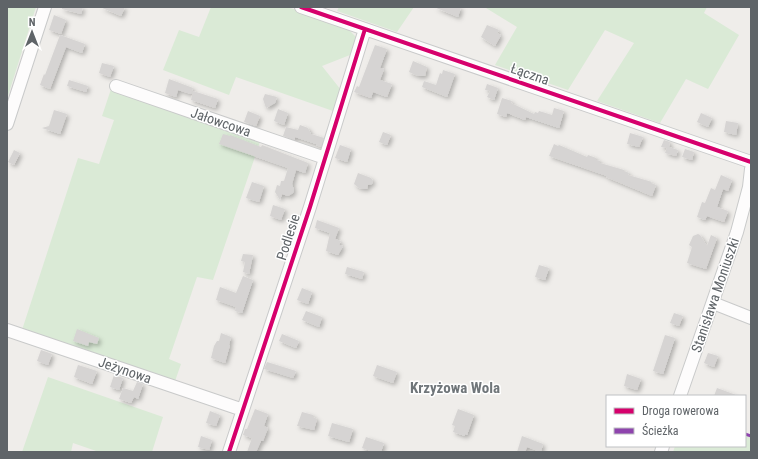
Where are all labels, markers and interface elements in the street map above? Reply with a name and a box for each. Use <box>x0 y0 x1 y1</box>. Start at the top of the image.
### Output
north arrow <box>12 12 52 52</box>
text: N <box>29 16 36 29</box>
street label: Łączna <box>509 60 551 88</box>
street label: Jałowcowa <box>189 104 253 140</box>
street label: Podlesie <box>273 211 303 262</box>
street label: Stanisława Moniuszki <box>688 236 742 354</box>
street label: Jeżynowa <box>96 353 154 387</box>
district label: Krzyżowa Wola <box>410 379 500 397</box>
legend <box>606 395 746 447</box>
text: Droga rowerowa <box>642 404 719 418</box>
text: Ścieżka <box>642 423 679 438</box>

